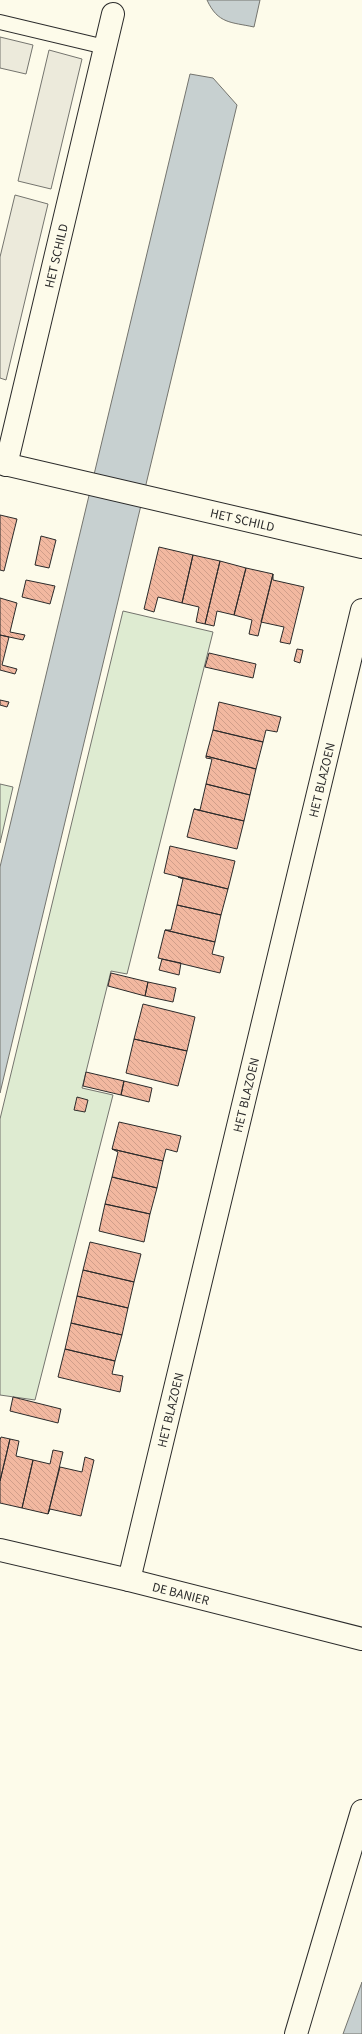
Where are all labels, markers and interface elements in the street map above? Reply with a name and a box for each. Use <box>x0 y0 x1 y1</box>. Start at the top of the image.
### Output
street label: HET SCHILD <box>40 222 73 290</box>
street label: HET SCHILD <box>208 504 276 536</box>
street label: HET BLAZOEN <box>305 741 340 819</box>
street label: HET BLAZOEN <box>229 1056 264 1134</box>
street label: HET BLAZOEN <box>153 1371 189 1449</box>
street label: DE BANIER <box>150 1578 212 1610</box>

